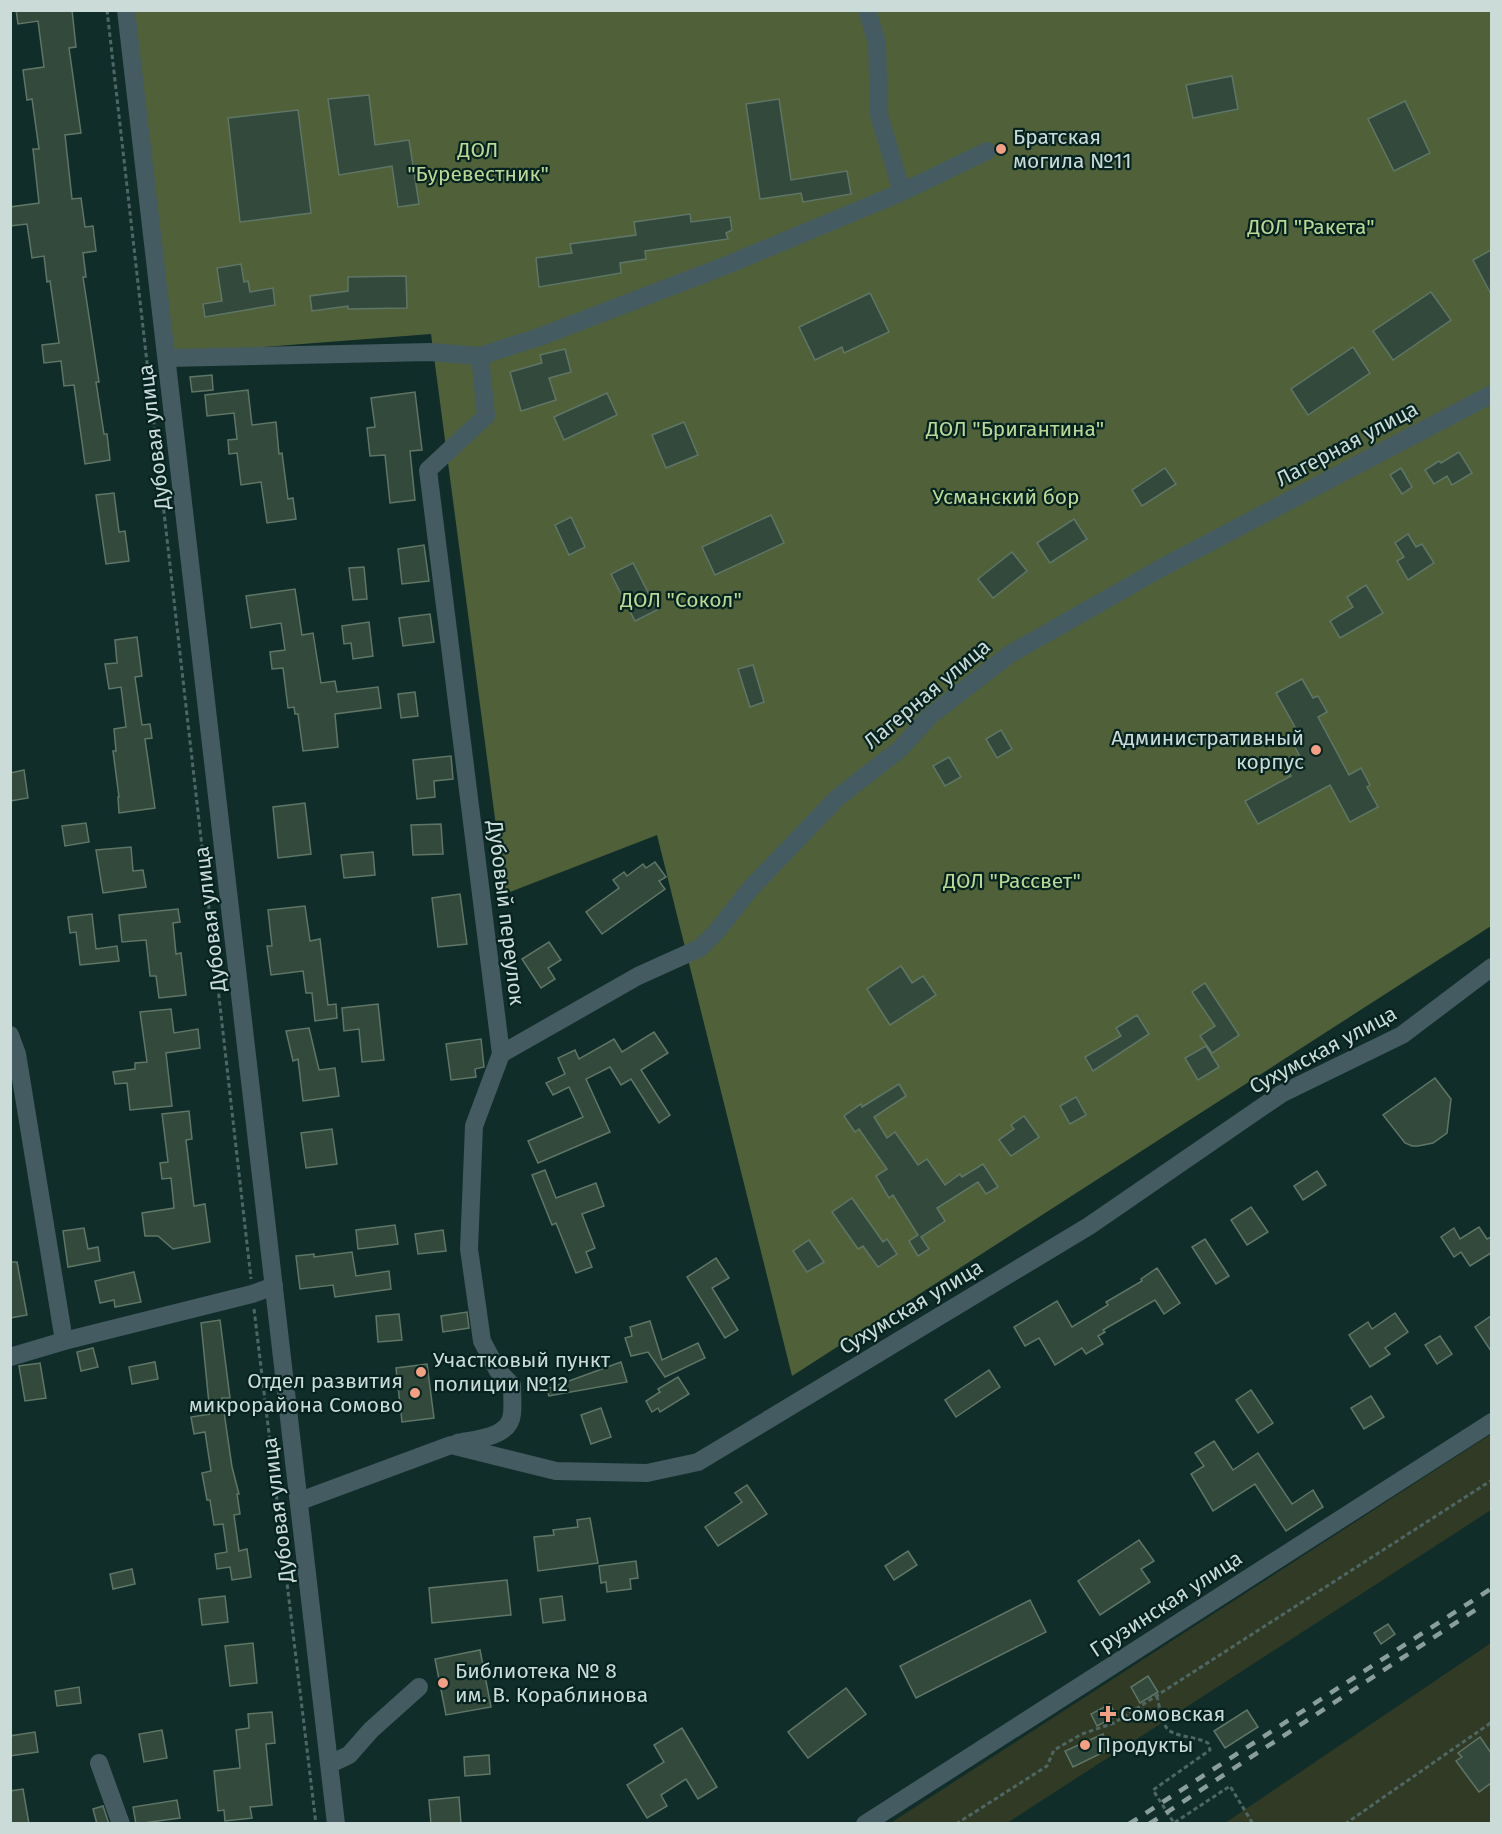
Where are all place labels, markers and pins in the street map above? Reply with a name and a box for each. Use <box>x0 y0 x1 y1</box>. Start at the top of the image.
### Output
place label: Братская могила №11 <box>1013 124 1132 174</box>
marker: Братская могила №11 <box>994 142 1008 156</box>
place label: Административный корпус <box>1111 725 1304 775</box>
marker: Административный корпус <box>1309 743 1323 757</box>
place label: Участковый пункт полиции №12 <box>433 1347 611 1397</box>
marker: Участковый пункт полиции №12 <box>414 1365 428 1379</box>
place label: Отдел развития микрорайона Сомово <box>189 1368 403 1418</box>
marker: Отдел развития микрорайона Сомово <box>408 1386 422 1400</box>
place label: Библиотека № 8 им. В. Кораблинова <box>455 1658 648 1708</box>
marker: Библиотека № 8 им. В. Кораблинова <box>436 1676 450 1690</box>
place label: Сомовская <box>1120 1701 1225 1727</box>
marker: Сомовская <box>1101 1707 1115 1721</box>
place label: Продукты <box>1097 1732 1194 1758</box>
marker: Продукты <box>1078 1738 1092 1752</box>

